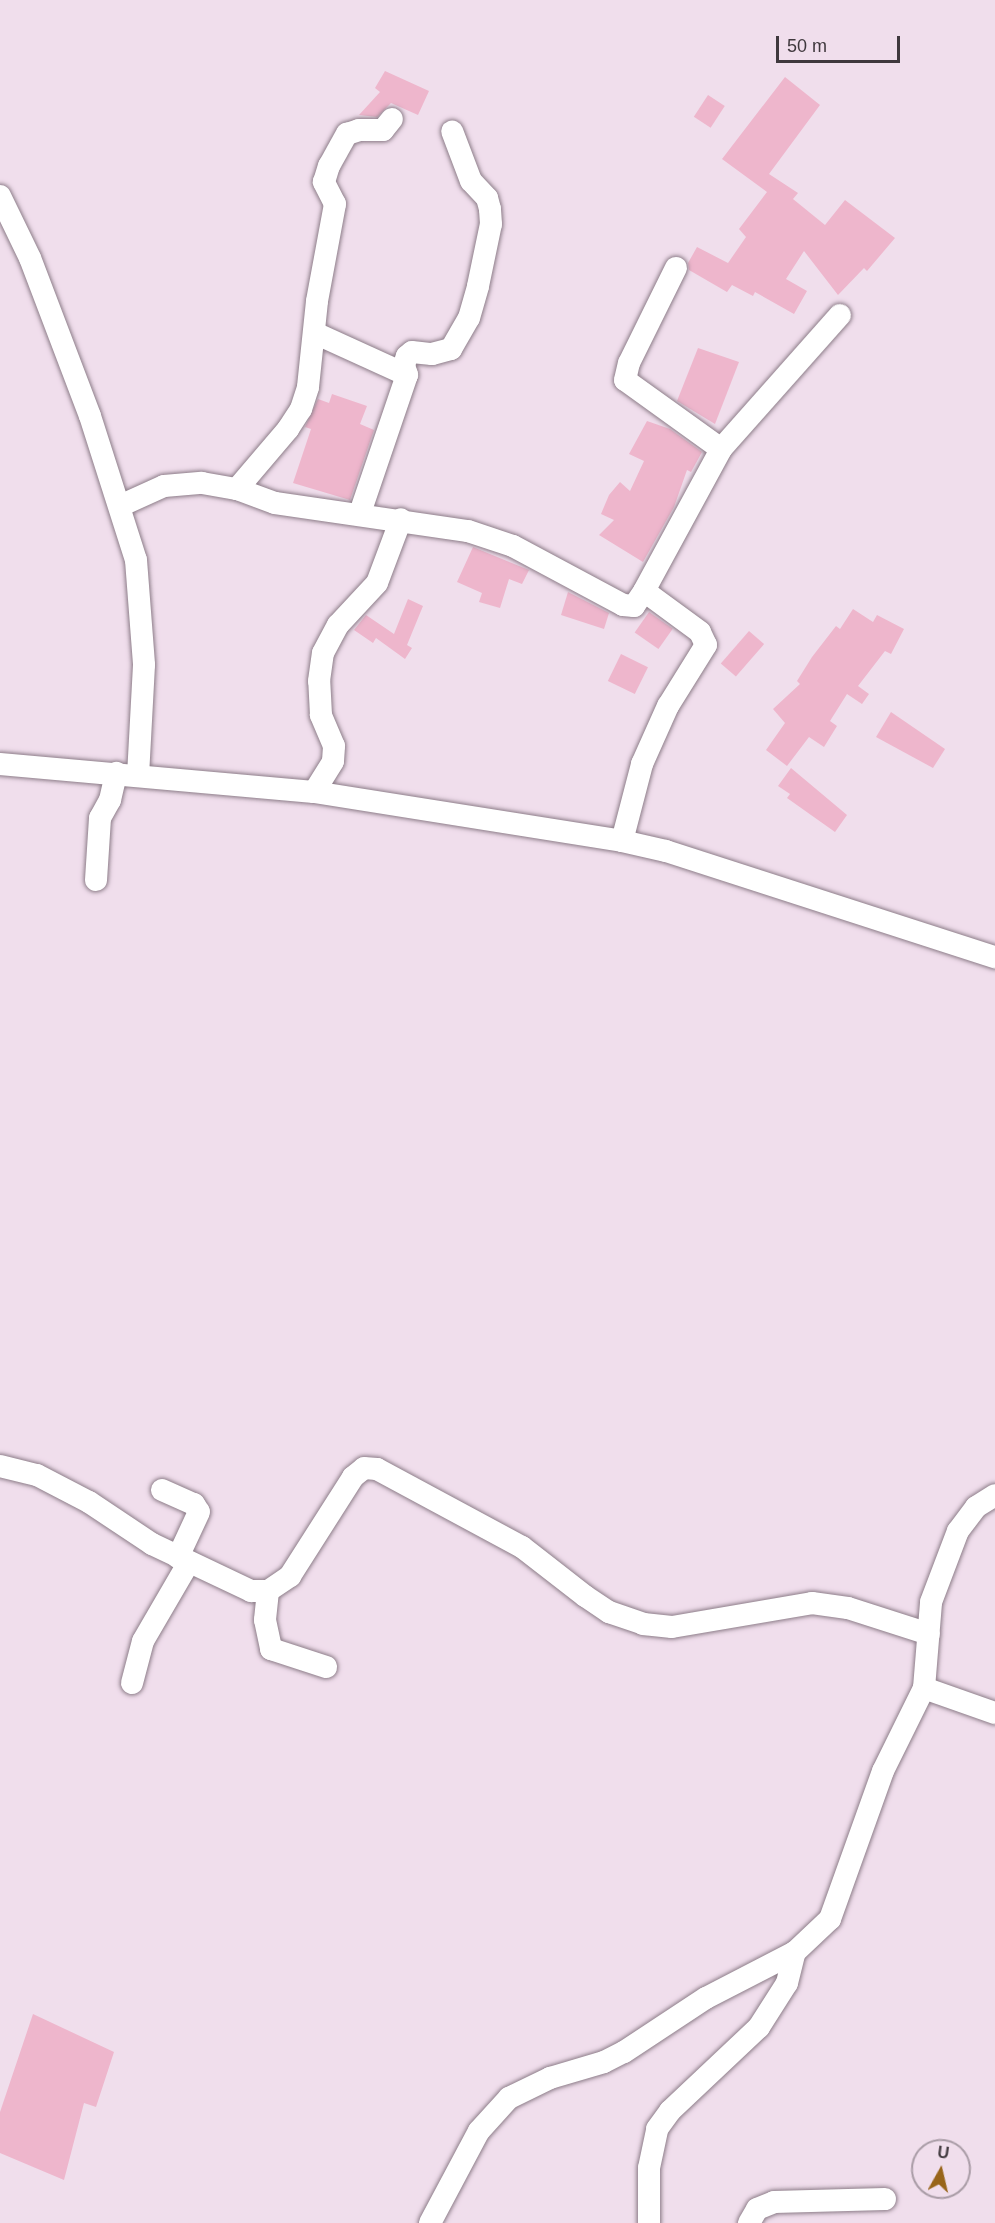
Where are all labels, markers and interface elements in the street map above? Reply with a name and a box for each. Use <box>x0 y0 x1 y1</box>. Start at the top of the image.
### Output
scale bar <box>779 24 904 62</box>
text: 50 m <box>787 36 827 56</box>
north arrow <box>911 2139 971 2199</box>
text: U <box>936 2143 950 2162</box>

